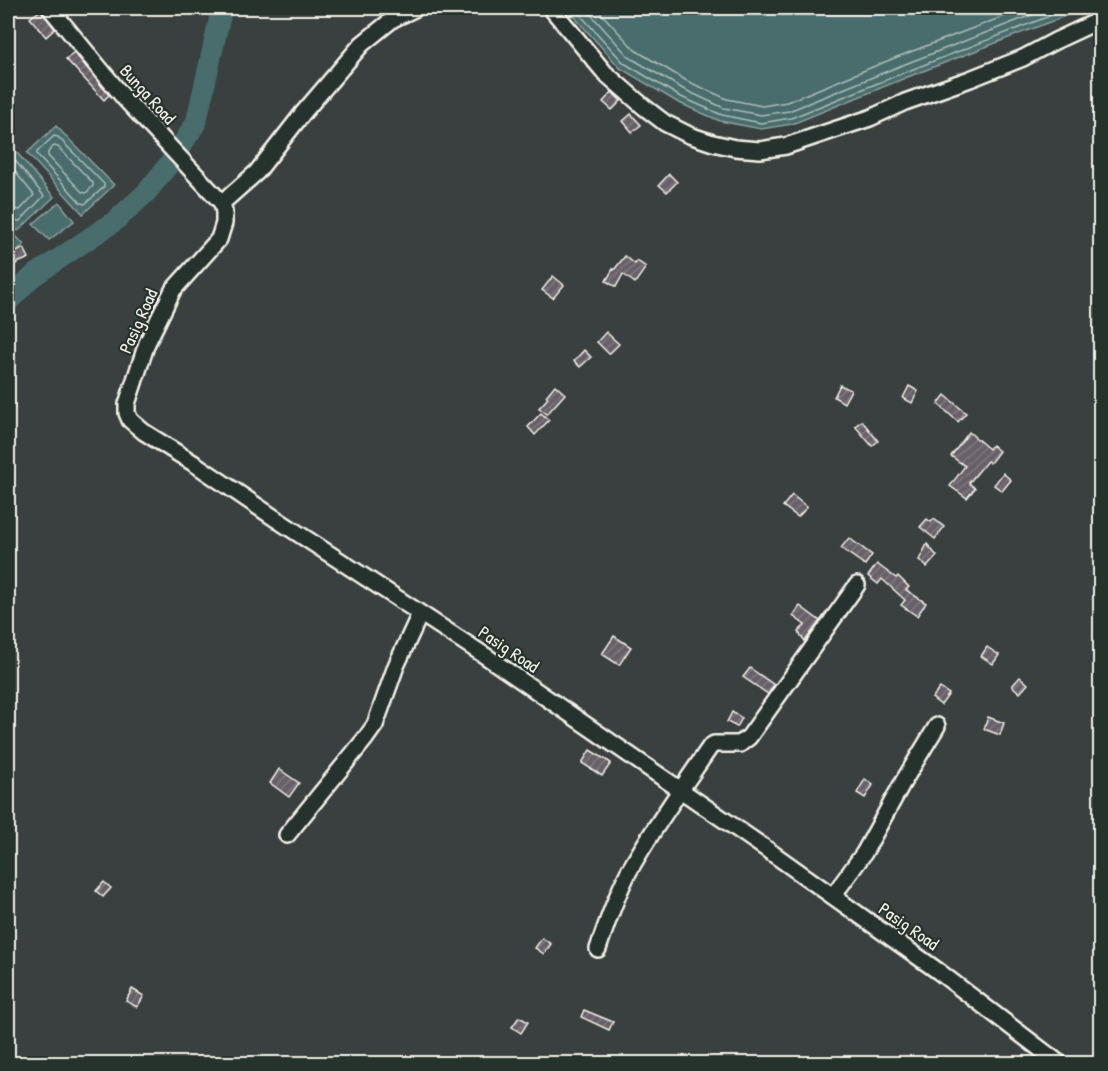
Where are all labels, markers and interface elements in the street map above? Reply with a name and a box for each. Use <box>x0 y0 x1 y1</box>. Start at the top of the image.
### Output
street label: Bunga Road <box>114 58 182 130</box>
street label: Pasig Road <box>113 285 163 357</box>
street label: Pasig Road <box>474 620 544 678</box>
street label: Pasig Road <box>874 896 944 956</box>

